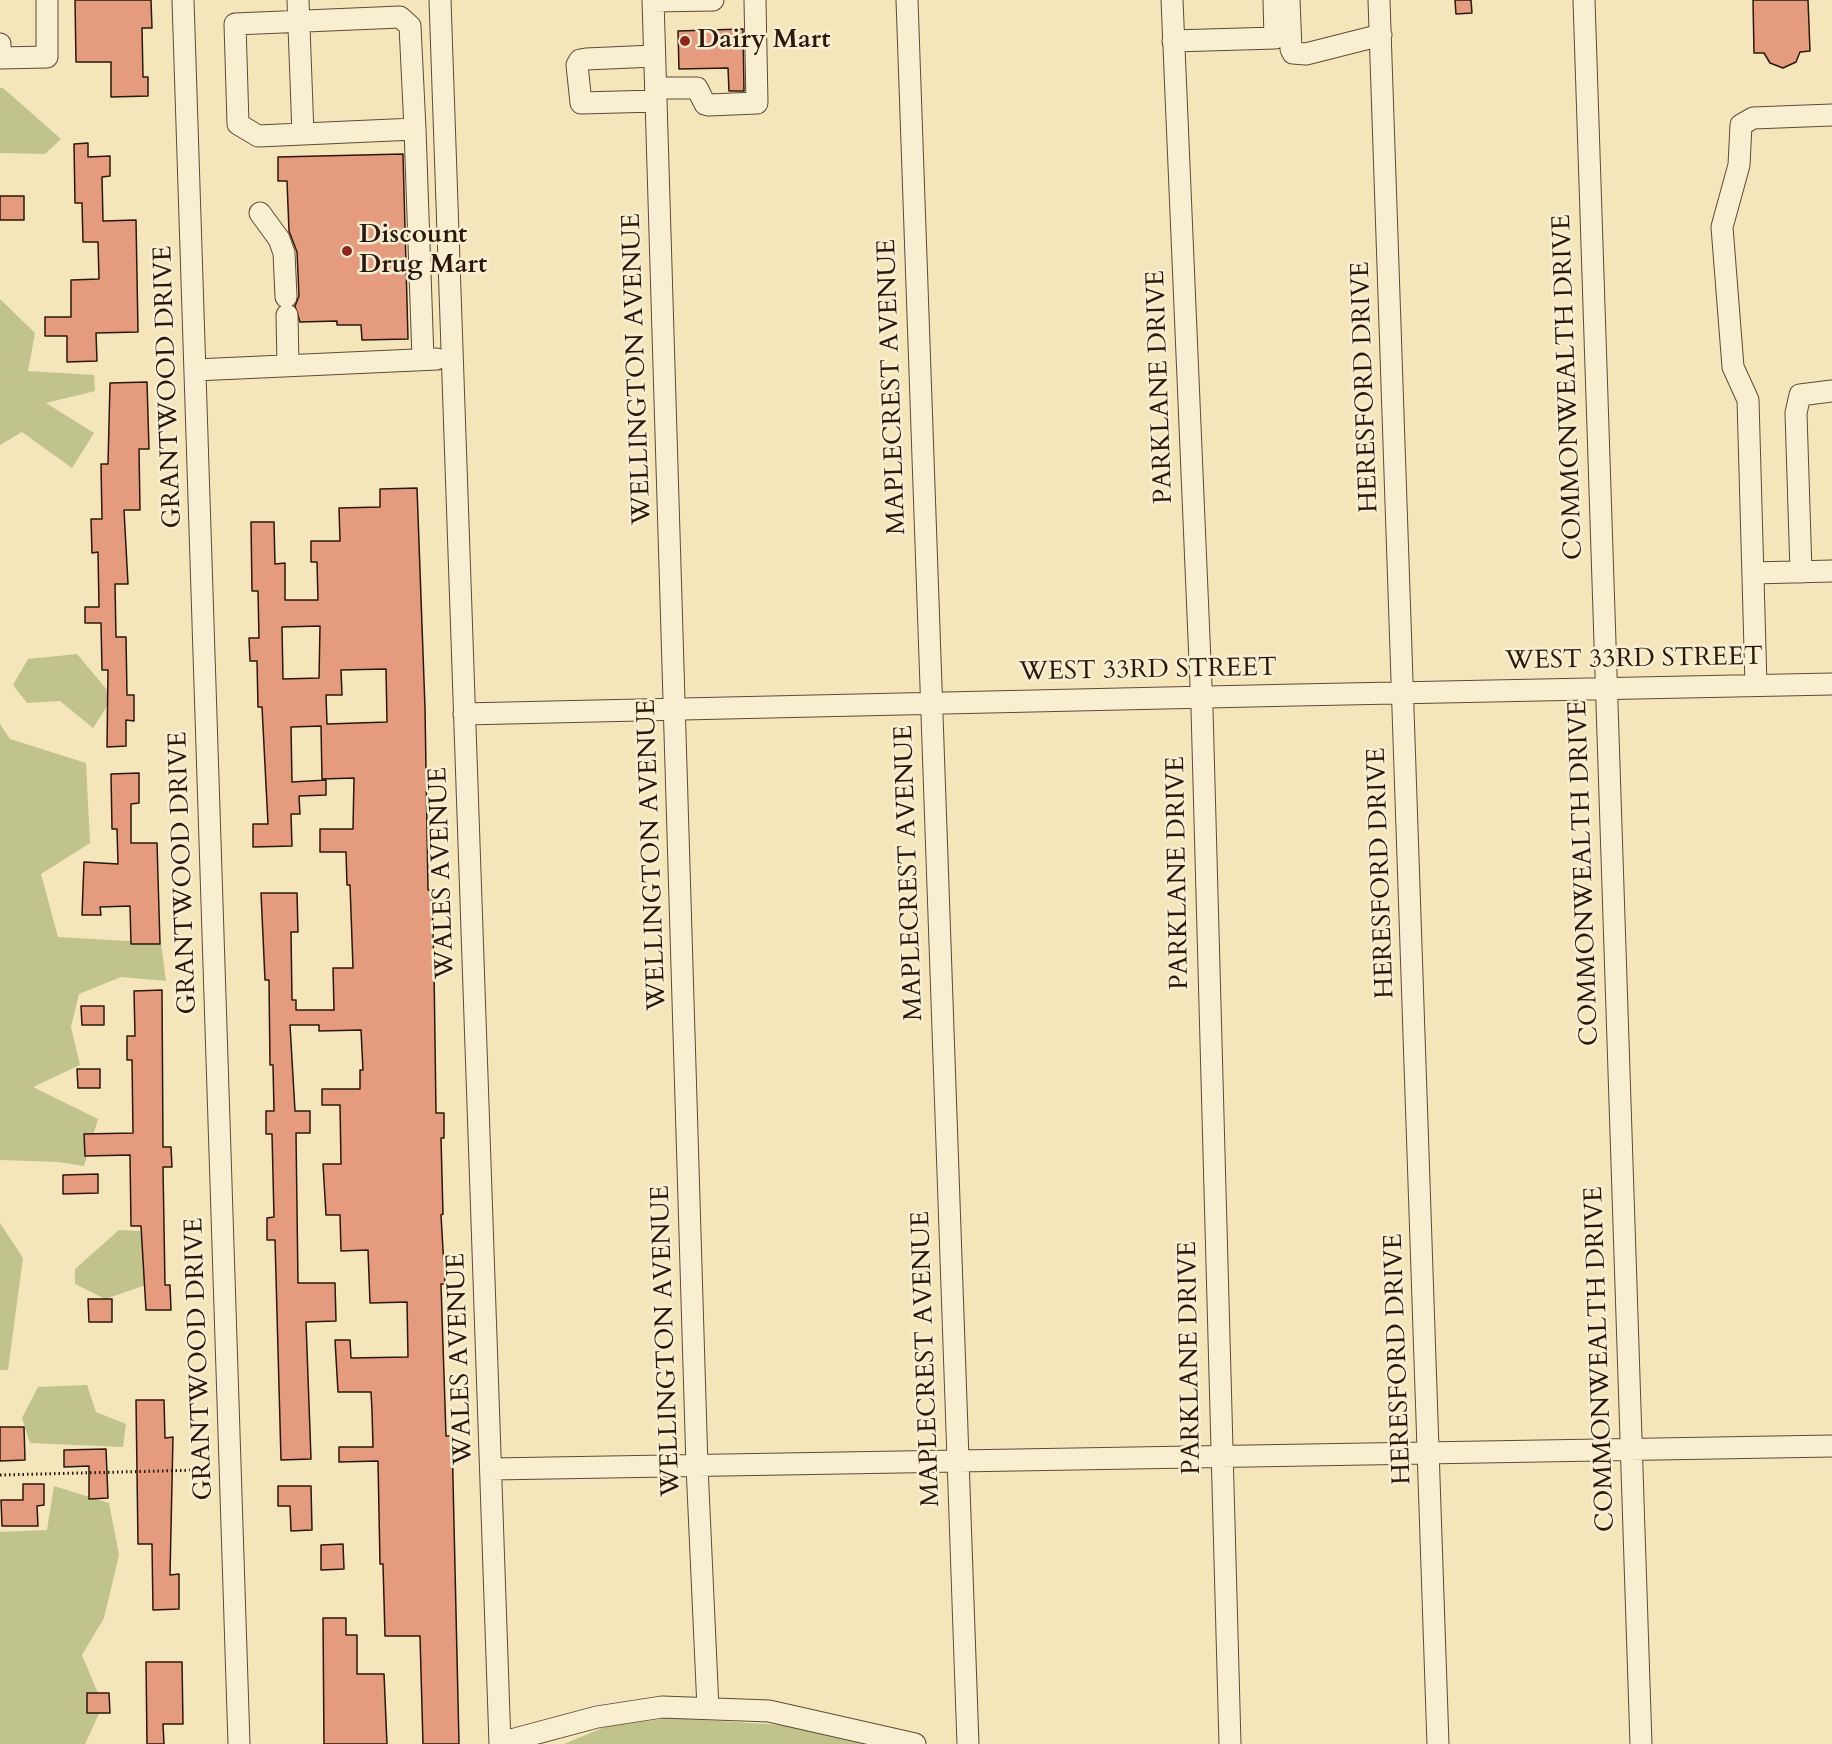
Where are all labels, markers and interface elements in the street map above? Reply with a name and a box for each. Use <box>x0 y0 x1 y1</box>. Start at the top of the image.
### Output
place label: Dairy Mart <box>697 25 830 57</box>
marker: Dairy Mart <box>678 34 692 48</box>
street label: WELLINGTON AVENUE <box>617 213 659 525</box>
street label: COMMONWEALTH DRIVE <box>1547 214 1591 560</box>
place label: Discount Drug Mart <box>359 220 487 282</box>
street label: MAPLECREST AVENUE <box>872 238 914 536</box>
marker: Discount Drug Mart <box>340 244 354 258</box>
street label: GRANTWOOD DRIVE <box>148 245 190 529</box>
street label: HERESFORD DRIVE <box>1346 261 1386 513</box>
street label: PARKLANE DRIVE <box>1141 270 1181 504</box>
street label: WEST 33RD STREET <box>1505 642 1763 678</box>
street label: WEST 33RD STREET <box>1019 653 1277 689</box>
street label: WELLINGTON AVENUE <box>632 699 674 1011</box>
street label: COMMONWEALTH DRIVE <box>1563 700 1607 1046</box>
street label: MAPLECREST AVENUE <box>889 724 931 1022</box>
street label: GRANTWOOD DRIVE <box>163 731 205 1015</box>
street label: HERESFORD DRIVE <box>1362 747 1402 999</box>
street label: PARKLANE DRIVE <box>1161 756 1197 990</box>
street label: WALES AVENUE <box>424 766 462 980</box>
street label: WELLINGTON AVENUE <box>646 1185 688 1497</box>
street label: COMMONWEALTH DRIVE <box>1579 1186 1623 1532</box>
street label: MAPLECREST AVENUE <box>906 1210 948 1508</box>
street label: GRANTWOOD DRIVE <box>179 1217 221 1501</box>
street label: HERESFORD DRIVE <box>1379 1233 1419 1485</box>
street label: PARKLANE DRIVE <box>1173 1241 1209 1475</box>
street label: WALES AVENUE <box>442 1252 480 1466</box>

